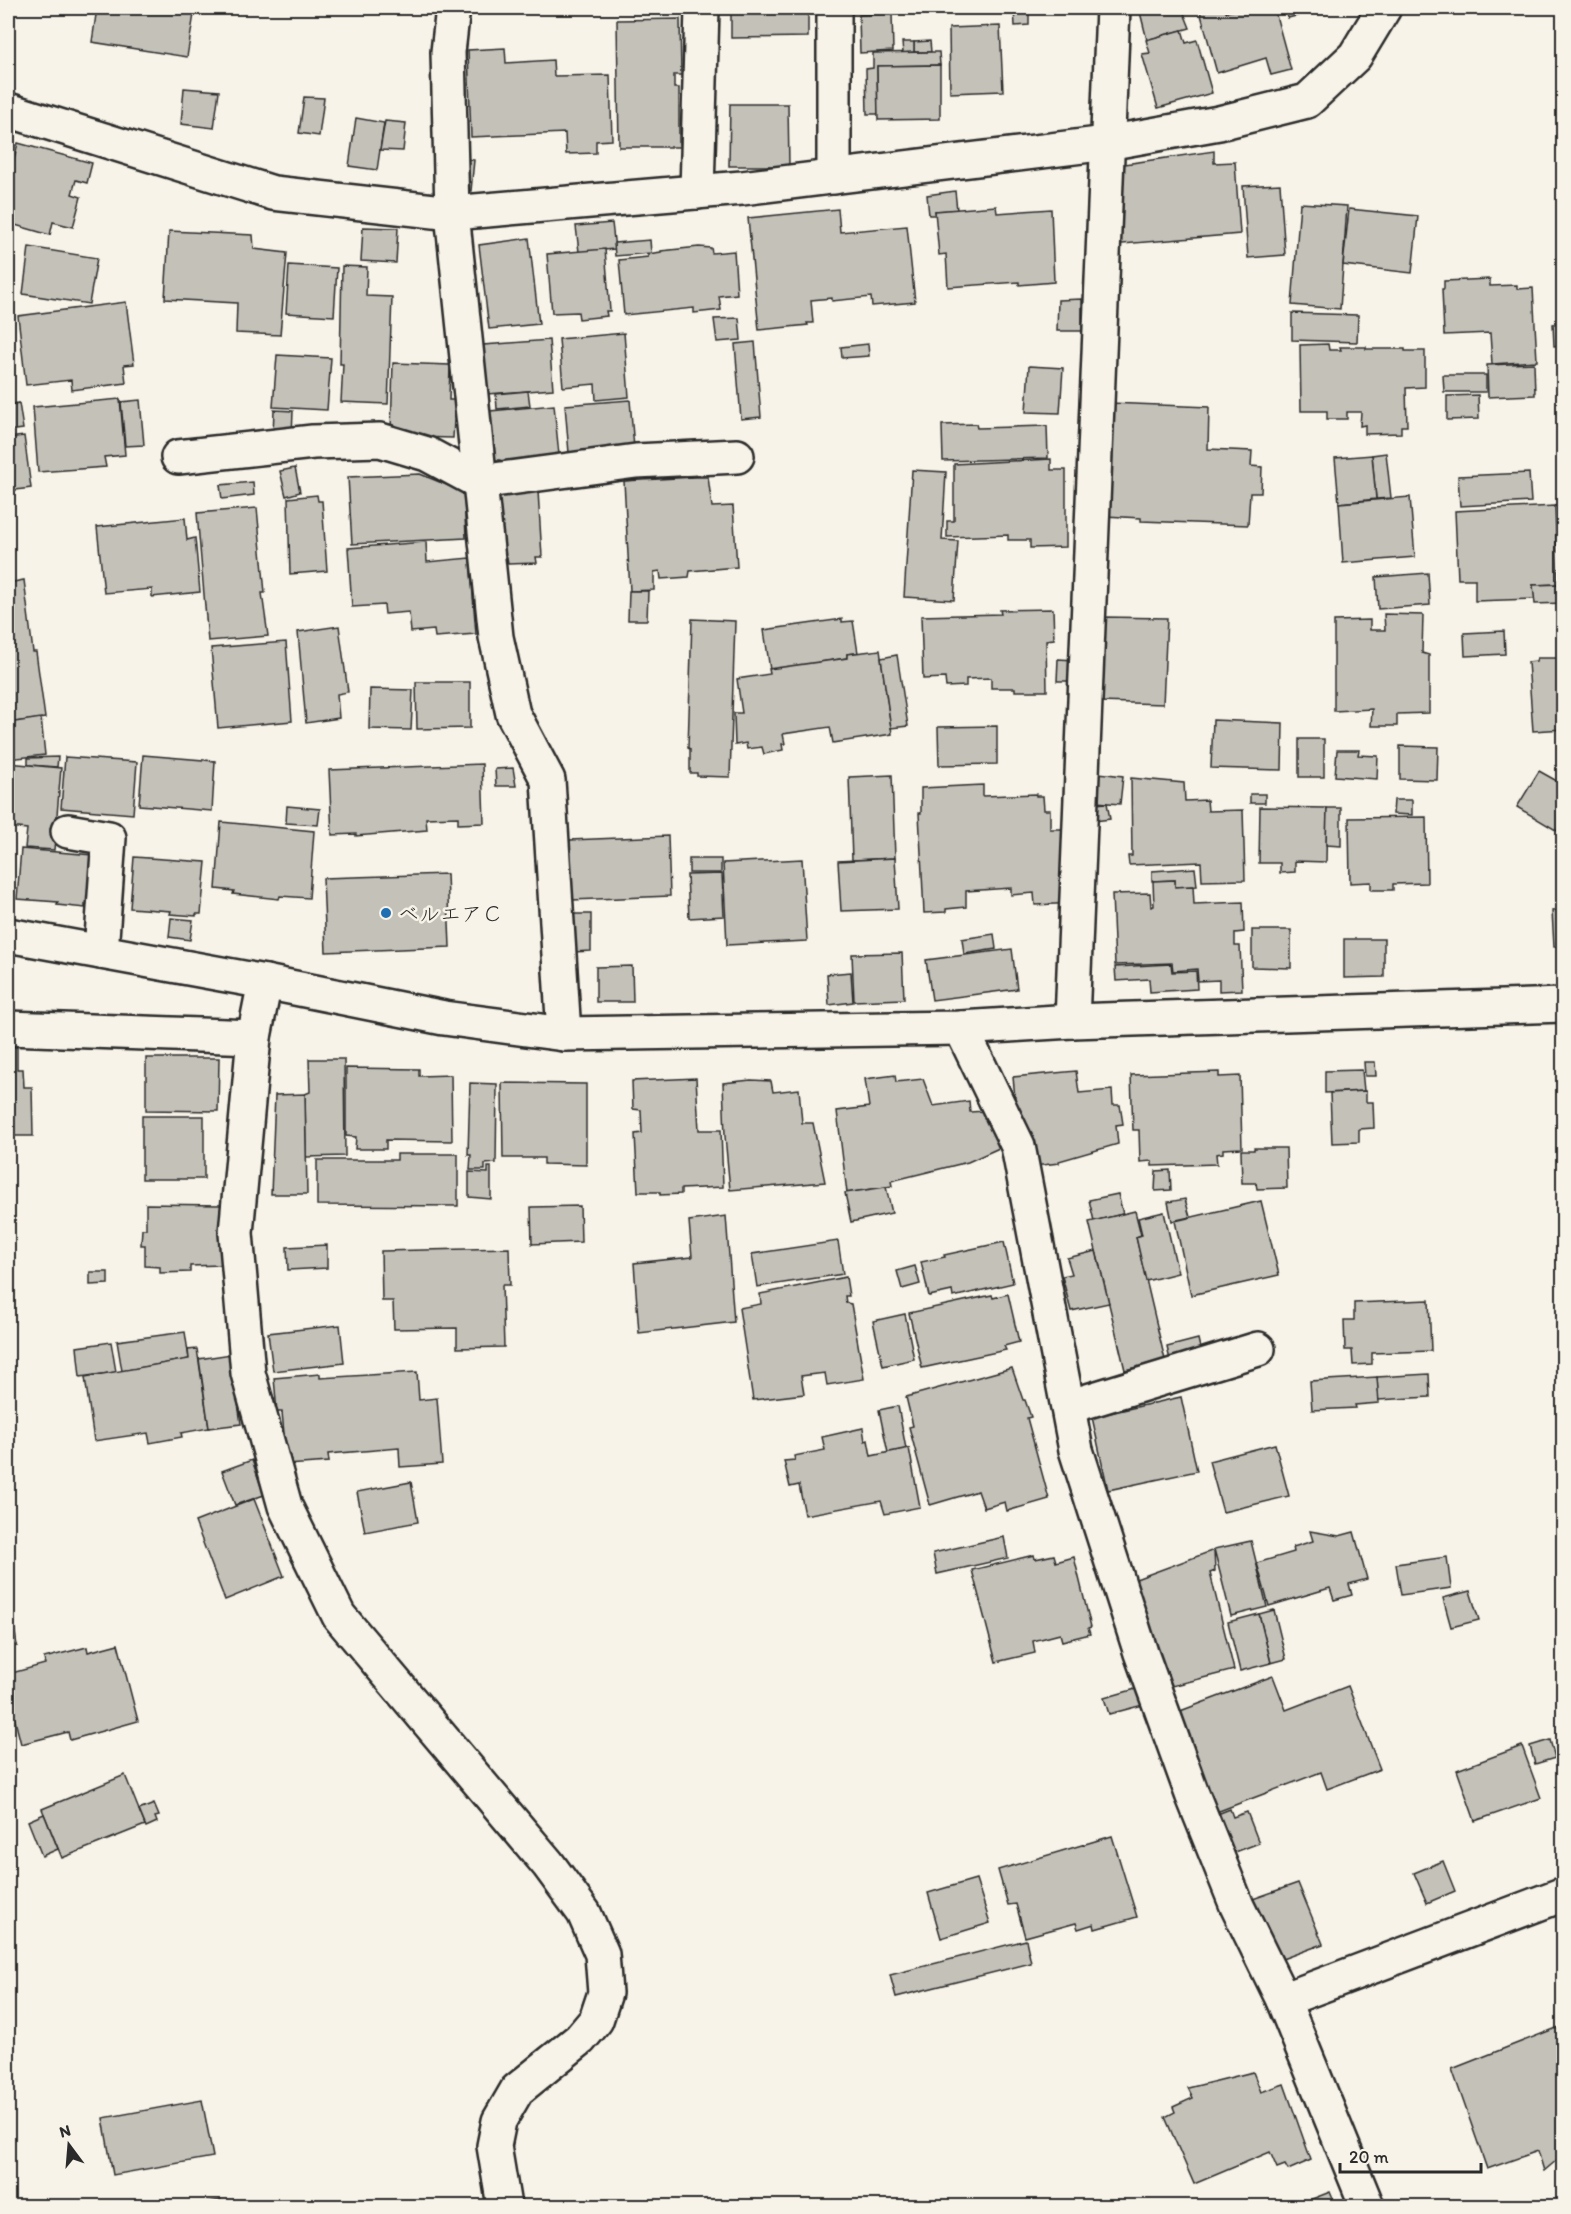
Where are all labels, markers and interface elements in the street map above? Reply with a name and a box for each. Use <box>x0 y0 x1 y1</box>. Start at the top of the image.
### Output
place label: ベルエアＣ <box>398 901 503 926</box>
marker: ベルエアＣ <box>379 906 393 920</box>
north arrow <box>39 2115 99 2175</box>
text: N <box>57 2120 73 2142</box>
scale bar <box>1340 2136 1481 2174</box>
text: 20 m <box>1349 2146 1389 2168</box>

